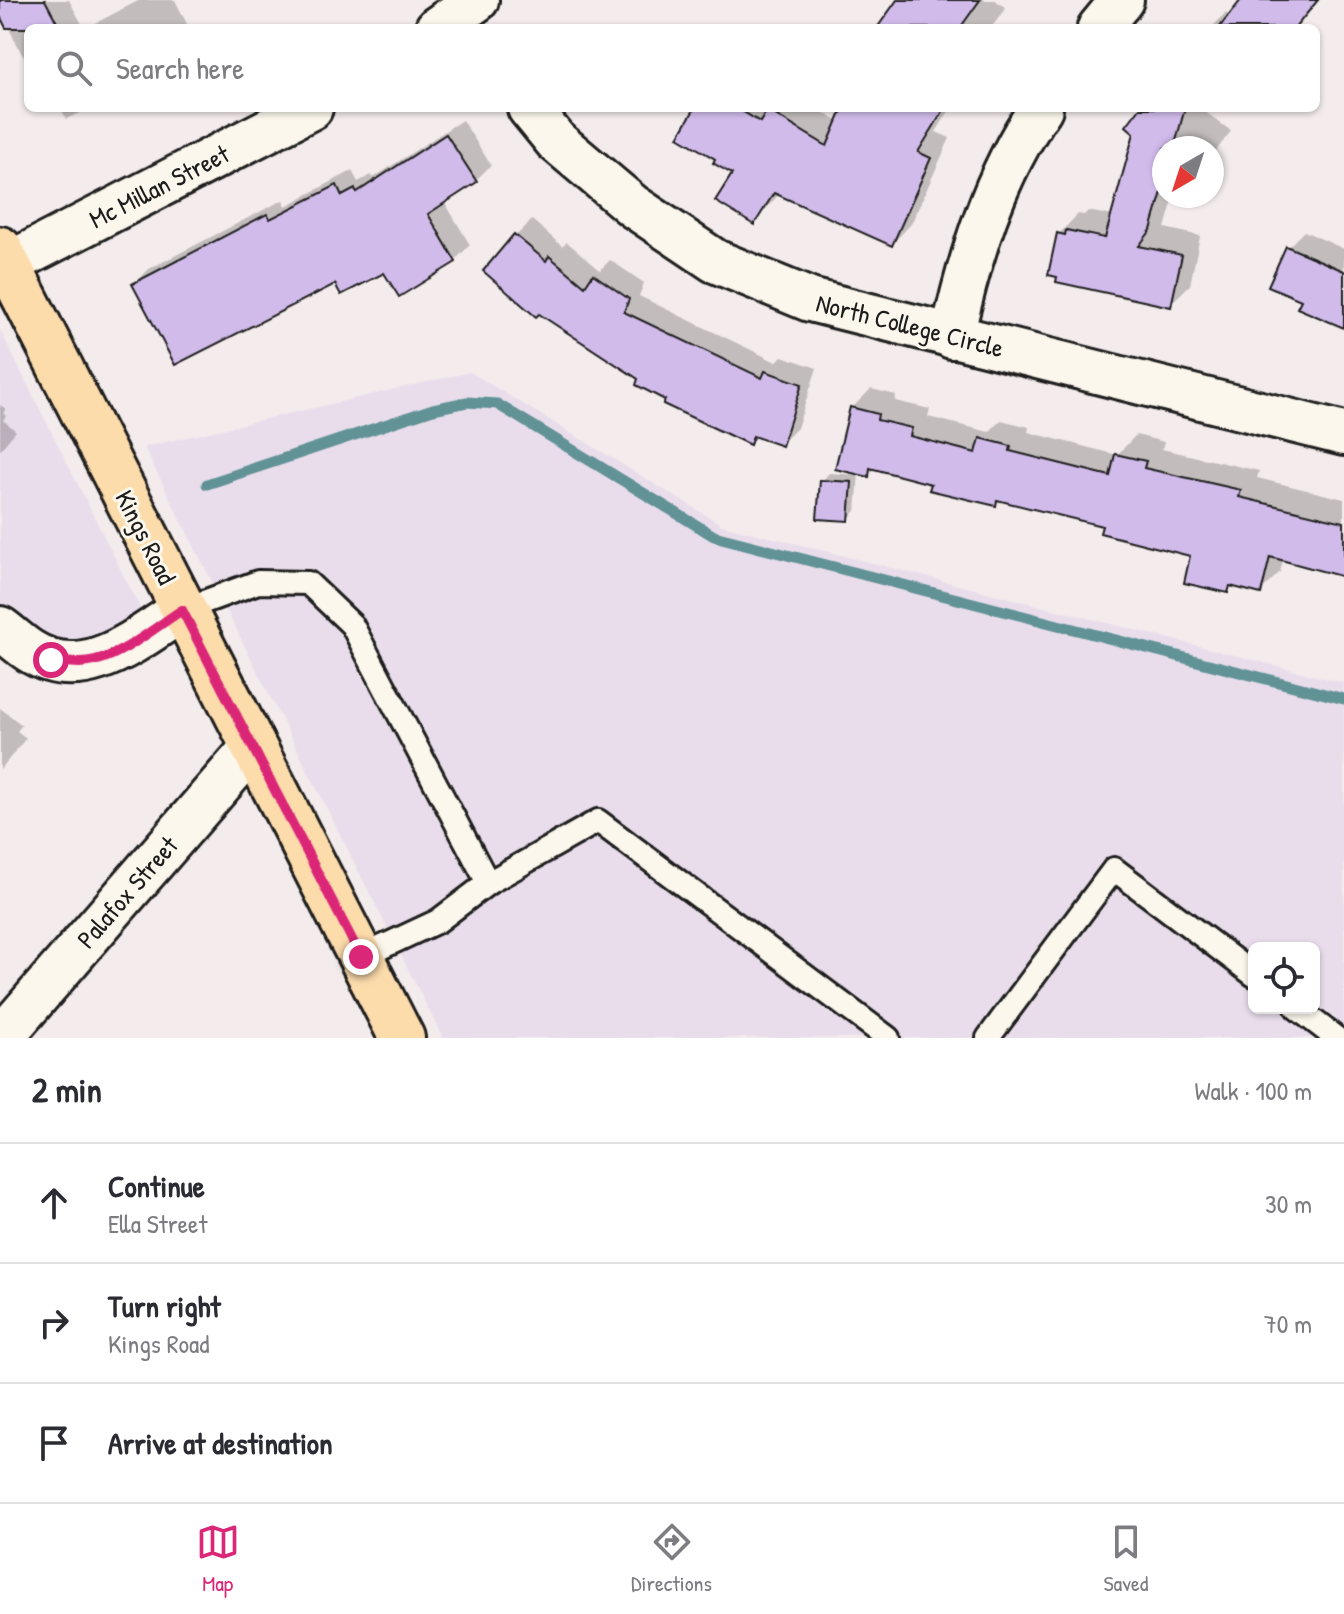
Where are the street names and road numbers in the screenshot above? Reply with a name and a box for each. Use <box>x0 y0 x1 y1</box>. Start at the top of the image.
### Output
street label: Mc Millan Street <box>83 135 236 236</box>
street label: North College Circle <box>813 285 1007 365</box>
street label: Kings Road <box>107 484 185 590</box>
street label: Palafox Street <box>69 828 186 955</box>

